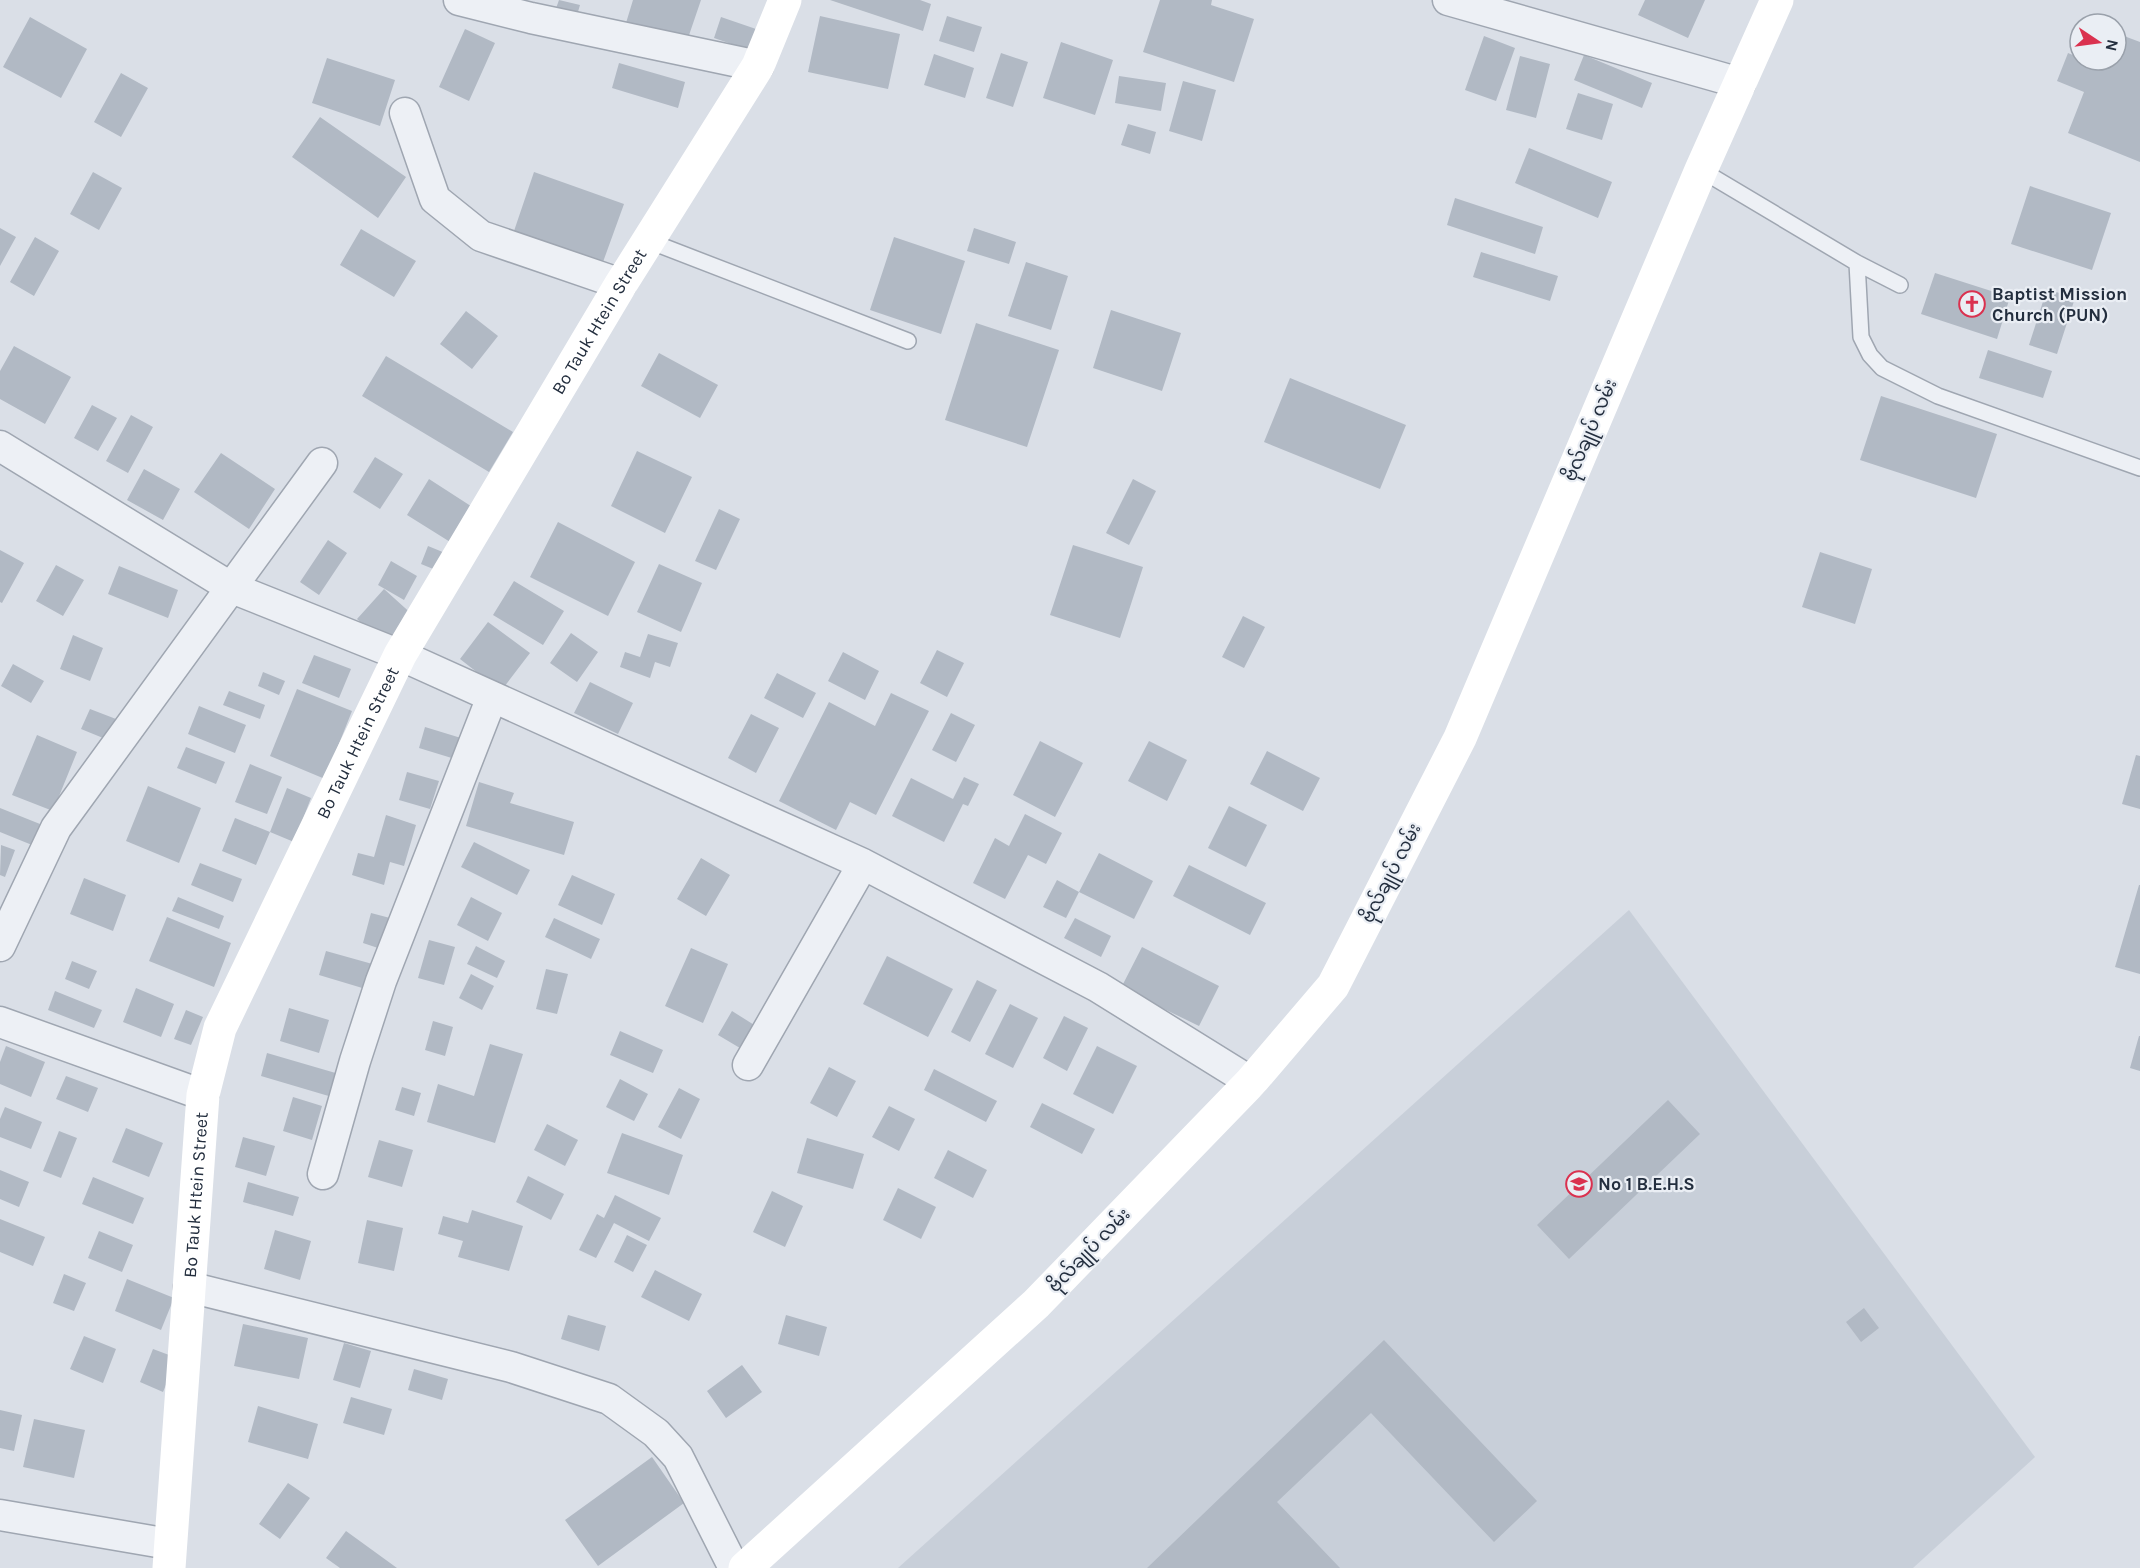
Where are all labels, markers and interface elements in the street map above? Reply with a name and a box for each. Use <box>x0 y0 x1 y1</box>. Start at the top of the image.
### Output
north arrow <box>2068 12 2128 72</box>
text: N <box>2102 38 2123 53</box>
street label: Bo Tauk Htein Street <box>547 244 652 398</box>
place label: Baptist Mission Church (PUN) <box>1992 283 2127 326</box>
church icon: Baptist Mission Church (PUN) <box>1957 289 1987 319</box>
street label: ဗိုလ်ချုပ် လမ်း <box>1556 374 1625 486</box>
street label: Bo Tauk Htein Street <box>312 663 404 822</box>
street label: ဗိုလ်ချုပ် လမ်း <box>1354 818 1429 928</box>
street label: Bo Tauk Htein Street <box>179 1111 213 1279</box>
school or university icon: No 1 B.E.H.S <box>1564 1169 1594 1199</box>
place label: No 1 B.E.H.S <box>1598 1173 1695 1195</box>
street label: ဗိုလ်ချုပ် လမ်း <box>1041 1201 1138 1300</box>

